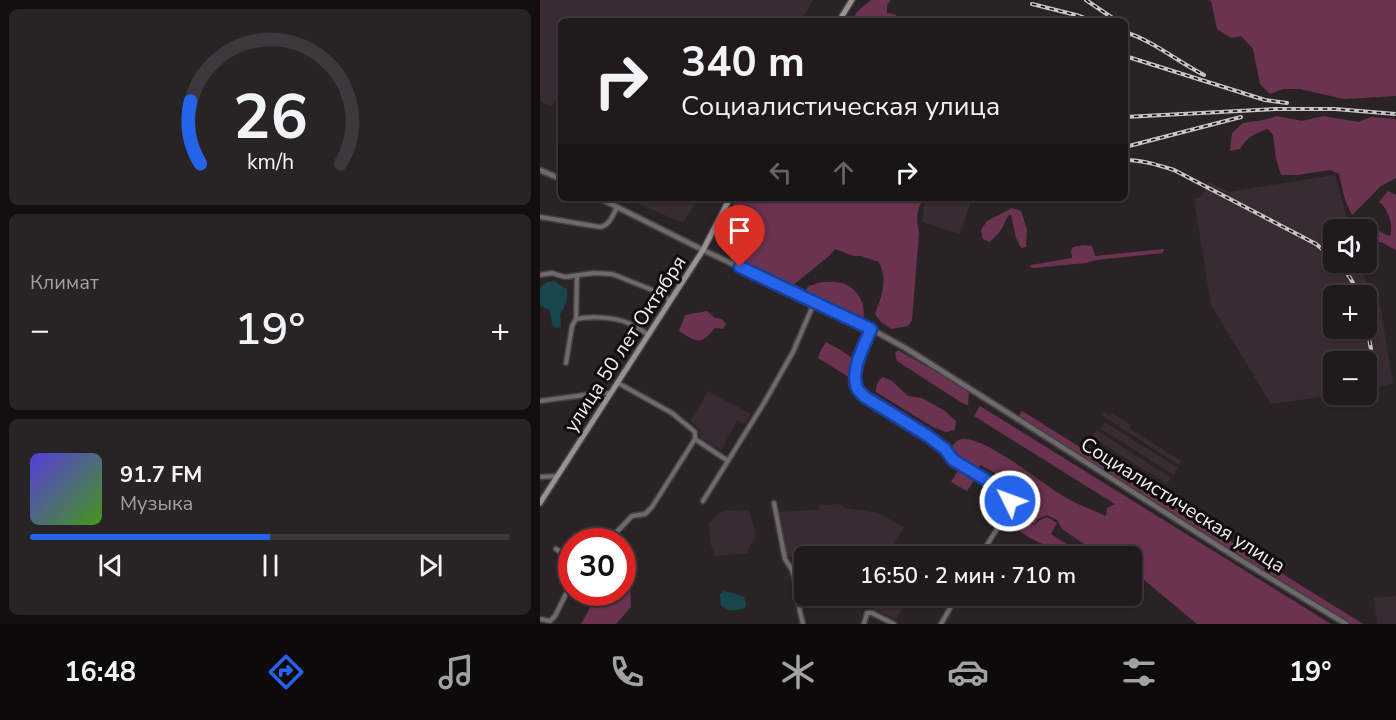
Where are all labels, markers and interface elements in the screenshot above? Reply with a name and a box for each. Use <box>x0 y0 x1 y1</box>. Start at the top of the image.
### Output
text: 340 m <box>681 34 805 91</box>
icon: right <box>582 42 660 120</box>
text: 26 <box>233 75 307 160</box>
text: Социалистическая улица <box>681 88 1000 125</box>
text: km/h <box>246 147 294 177</box>
icon: left <box>764 156 797 189</box>
icon: ahead <box>827 156 860 189</box>
icon: right <box>890 156 923 189</box>
pin <box>714 205 765 267</box>
icon: arrive <box>723 214 756 247</box>
map controls <box>1323 219 1377 405</box>
button: sound <box>1323 219 1377 273</box>
street label: улица 50 лет Октября <box>558 250 692 438</box>
text: Климат <box>30 269 99 296</box>
button: + <box>1323 285 1377 339</box>
text: 19° <box>235 299 305 360</box>
text: − <box>30 308 50 353</box>
text: + <box>490 308 510 353</box>
button: − <box>1323 351 1377 405</box>
street label: Социалистическая улица <box>1076 431 1290 579</box>
text: 91.7 FM <box>120 460 202 490</box>
position arrow <box>978 469 1042 533</box>
text: Музыка <box>120 490 193 517</box>
speed limit sign: 30 <box>558 528 636 606</box>
icon: previous <box>94 549 127 582</box>
icon: pause <box>254 549 287 582</box>
icon: next <box>414 549 447 582</box>
text: 16:50 · 2 мин · 710 m <box>860 561 1076 591</box>
icon: directions <box>265 651 307 693</box>
icon: music <box>435 651 477 693</box>
icon: phone <box>606 651 648 693</box>
icon: climate <box>777 651 819 693</box>
icon: car <box>947 651 989 693</box>
icon: filters <box>1118 651 1160 693</box>
text: 16:48 <box>64 654 136 691</box>
text: 19° <box>1289 654 1332 691</box>

